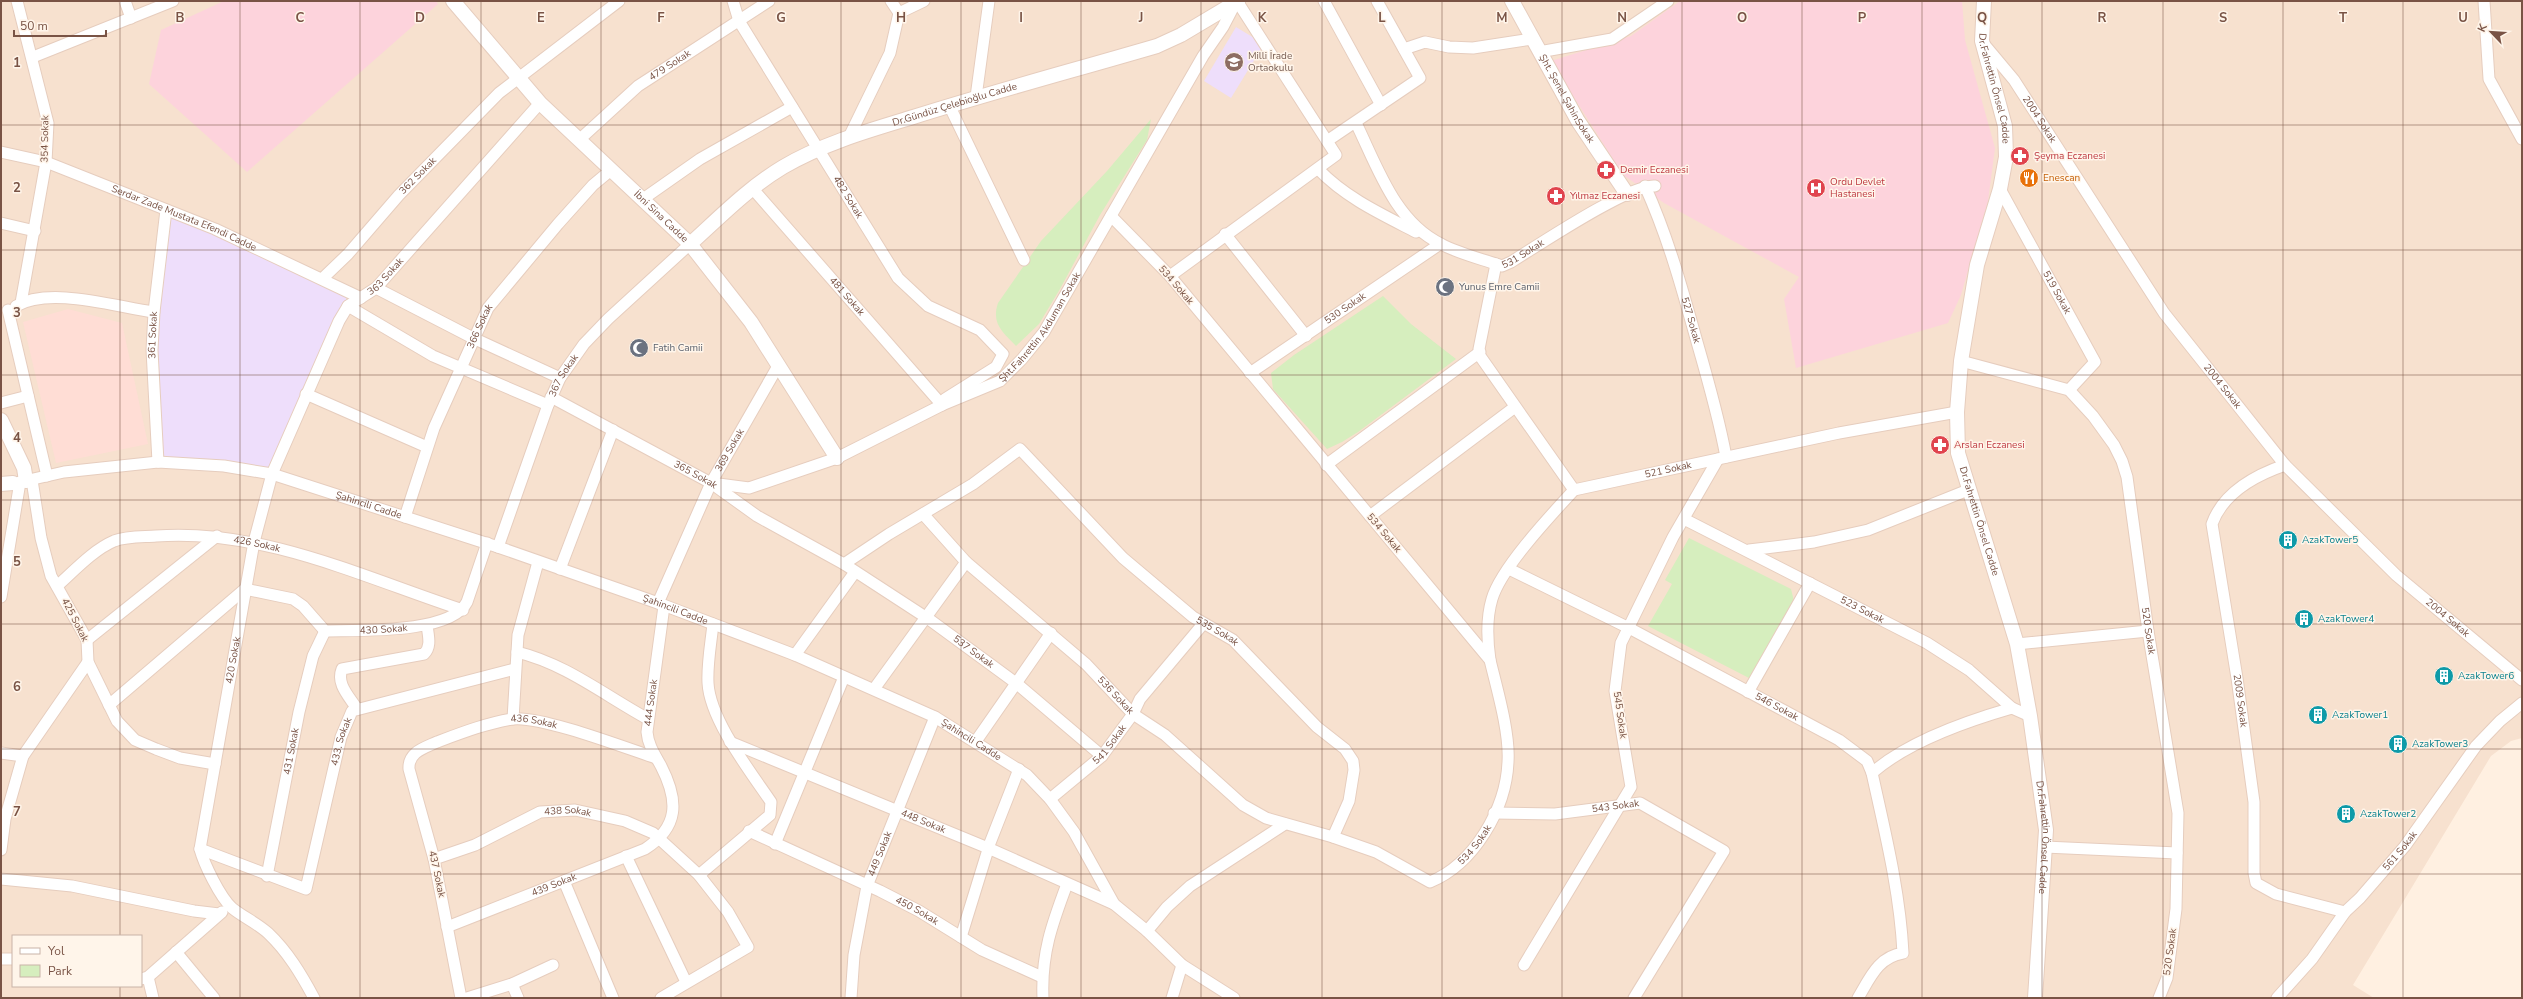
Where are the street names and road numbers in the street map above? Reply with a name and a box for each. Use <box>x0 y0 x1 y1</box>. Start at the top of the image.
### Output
street label: Dr.Fahrettin Önsel Cadde <box>1975 33 2013 144</box>
street label: 479 Sokak <box>646 46 694 84</box>
street label: Şht. Şenel ŞahinSokak <box>1536 52 1598 147</box>
street label: Dr.Gündüz Çelebioğlu Cadde <box>891 79 1019 130</box>
street label: 2004 Sokak <box>2019 93 2060 146</box>
street label: 354 Sokak <box>38 114 52 163</box>
street label: 362 Sokak <box>396 153 440 198</box>
street label: 482 Sokak <box>830 173 867 222</box>
street label: Serdar Zade Mustata Efendi Cadde <box>109 182 259 255</box>
street label: İbni Sina Cadde <box>631 188 691 246</box>
street label: 531 Sokak <box>1499 235 1548 272</box>
street label: 363 Sokak <box>365 254 407 299</box>
street label: 534 Sokak <box>1155 262 1198 308</box>
street label: 519 Sokak <box>2039 268 2075 318</box>
street label: Şht.Fahrettin Akduman Sokak <box>996 269 1084 385</box>
street label: 481 Sokak <box>826 274 868 320</box>
street label: 530 Sokak <box>1322 289 1370 328</box>
street label: 527 Sokak <box>1678 295 1704 346</box>
street label: 366 Sokak <box>464 300 496 351</box>
street label: 361 Sokak <box>145 310 161 359</box>
street label: 367 Sokak <box>546 351 582 399</box>
street label: 2004 Sokak <box>2200 361 2245 412</box>
street label: 369 Sokak <box>712 425 748 474</box>
street label: 365 Sokak <box>671 457 721 493</box>
street label: 521 Sokak <box>1643 458 1694 482</box>
street label: Dr.Fahrettin Önsel Cadde <box>1956 465 2003 578</box>
street label: Şahincili Cadde <box>334 488 404 522</box>
street label: 534 Sokak <box>1363 510 1405 556</box>
street label: 426 Sokak <box>232 533 283 556</box>
street label: Şahincili Cadde <box>641 591 710 628</box>
street label: 523 Sokak <box>1838 593 1887 627</box>
street label: 2004 Sokak <box>2422 595 2473 641</box>
street label: 425 Sokak <box>58 596 92 645</box>
street label: 520 Sokak <box>2138 606 2159 656</box>
street label: 535 Sokak <box>1193 613 1243 650</box>
street label: 430 Sokak <box>360 621 409 638</box>
street label: 537 Sokak <box>950 632 997 672</box>
street label: 420 Sokak <box>222 635 244 685</box>
street label: 536 Sokak <box>1094 673 1138 718</box>
street label: 2009 Sokak <box>2229 673 2251 729</box>
street label: 444 Sokak <box>641 677 661 727</box>
street label: 546 Sokak <box>1752 689 1802 725</box>
street label: 545 Sokak <box>1610 690 1630 740</box>
street label: 436 Sokak <box>510 712 560 733</box>
street label: 433. Sokak <box>328 714 356 767</box>
street label: Şahincili Cadde <box>938 716 1004 764</box>
street label: 541 Sokak <box>1090 721 1130 768</box>
street label: 431 Sokak <box>280 726 303 776</box>
street label: Dr.Fahrettin Önsel Cadde <box>2032 780 2053 894</box>
street label: 543 Sokak <box>1591 796 1641 816</box>
street label: 438 Sokak <box>544 803 594 821</box>
street label: 448 Sokak <box>899 806 949 837</box>
street label: 534 Sokak <box>1455 822 1495 868</box>
street label: 449 Sokak <box>865 828 896 879</box>
street label: 561 Sokak <box>2379 828 2421 874</box>
street label: 437 Sokak <box>425 849 449 900</box>
street label: 439 Sokak <box>529 869 580 900</box>
street label: 450 Sokak <box>893 893 942 929</box>
street label: 520 Sokak <box>2160 927 2180 977</box>

